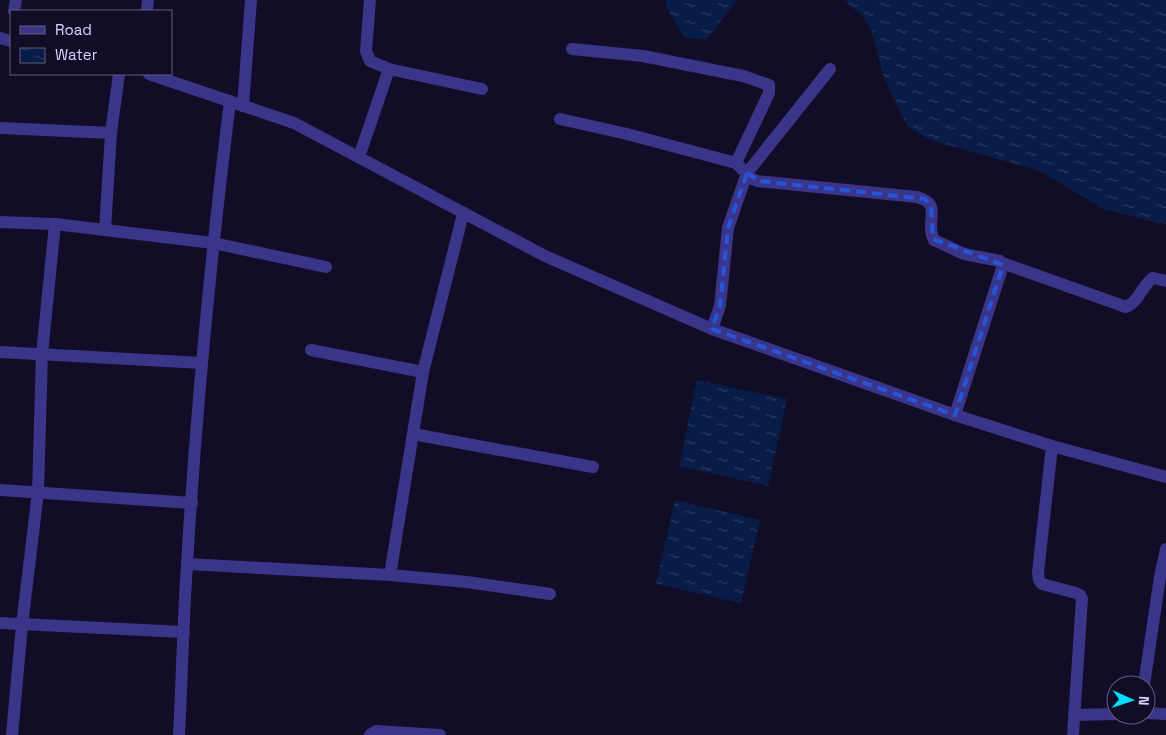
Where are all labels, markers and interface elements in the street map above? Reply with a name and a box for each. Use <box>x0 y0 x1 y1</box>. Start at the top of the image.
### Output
legend <box>10 10 172 75</box>
text: Road <box>55 20 92 39</box>
text: Water <box>55 45 98 64</box>
north arrow <box>1106 675 1156 725</box>
text: N <box>1135 696 1153 706</box>

